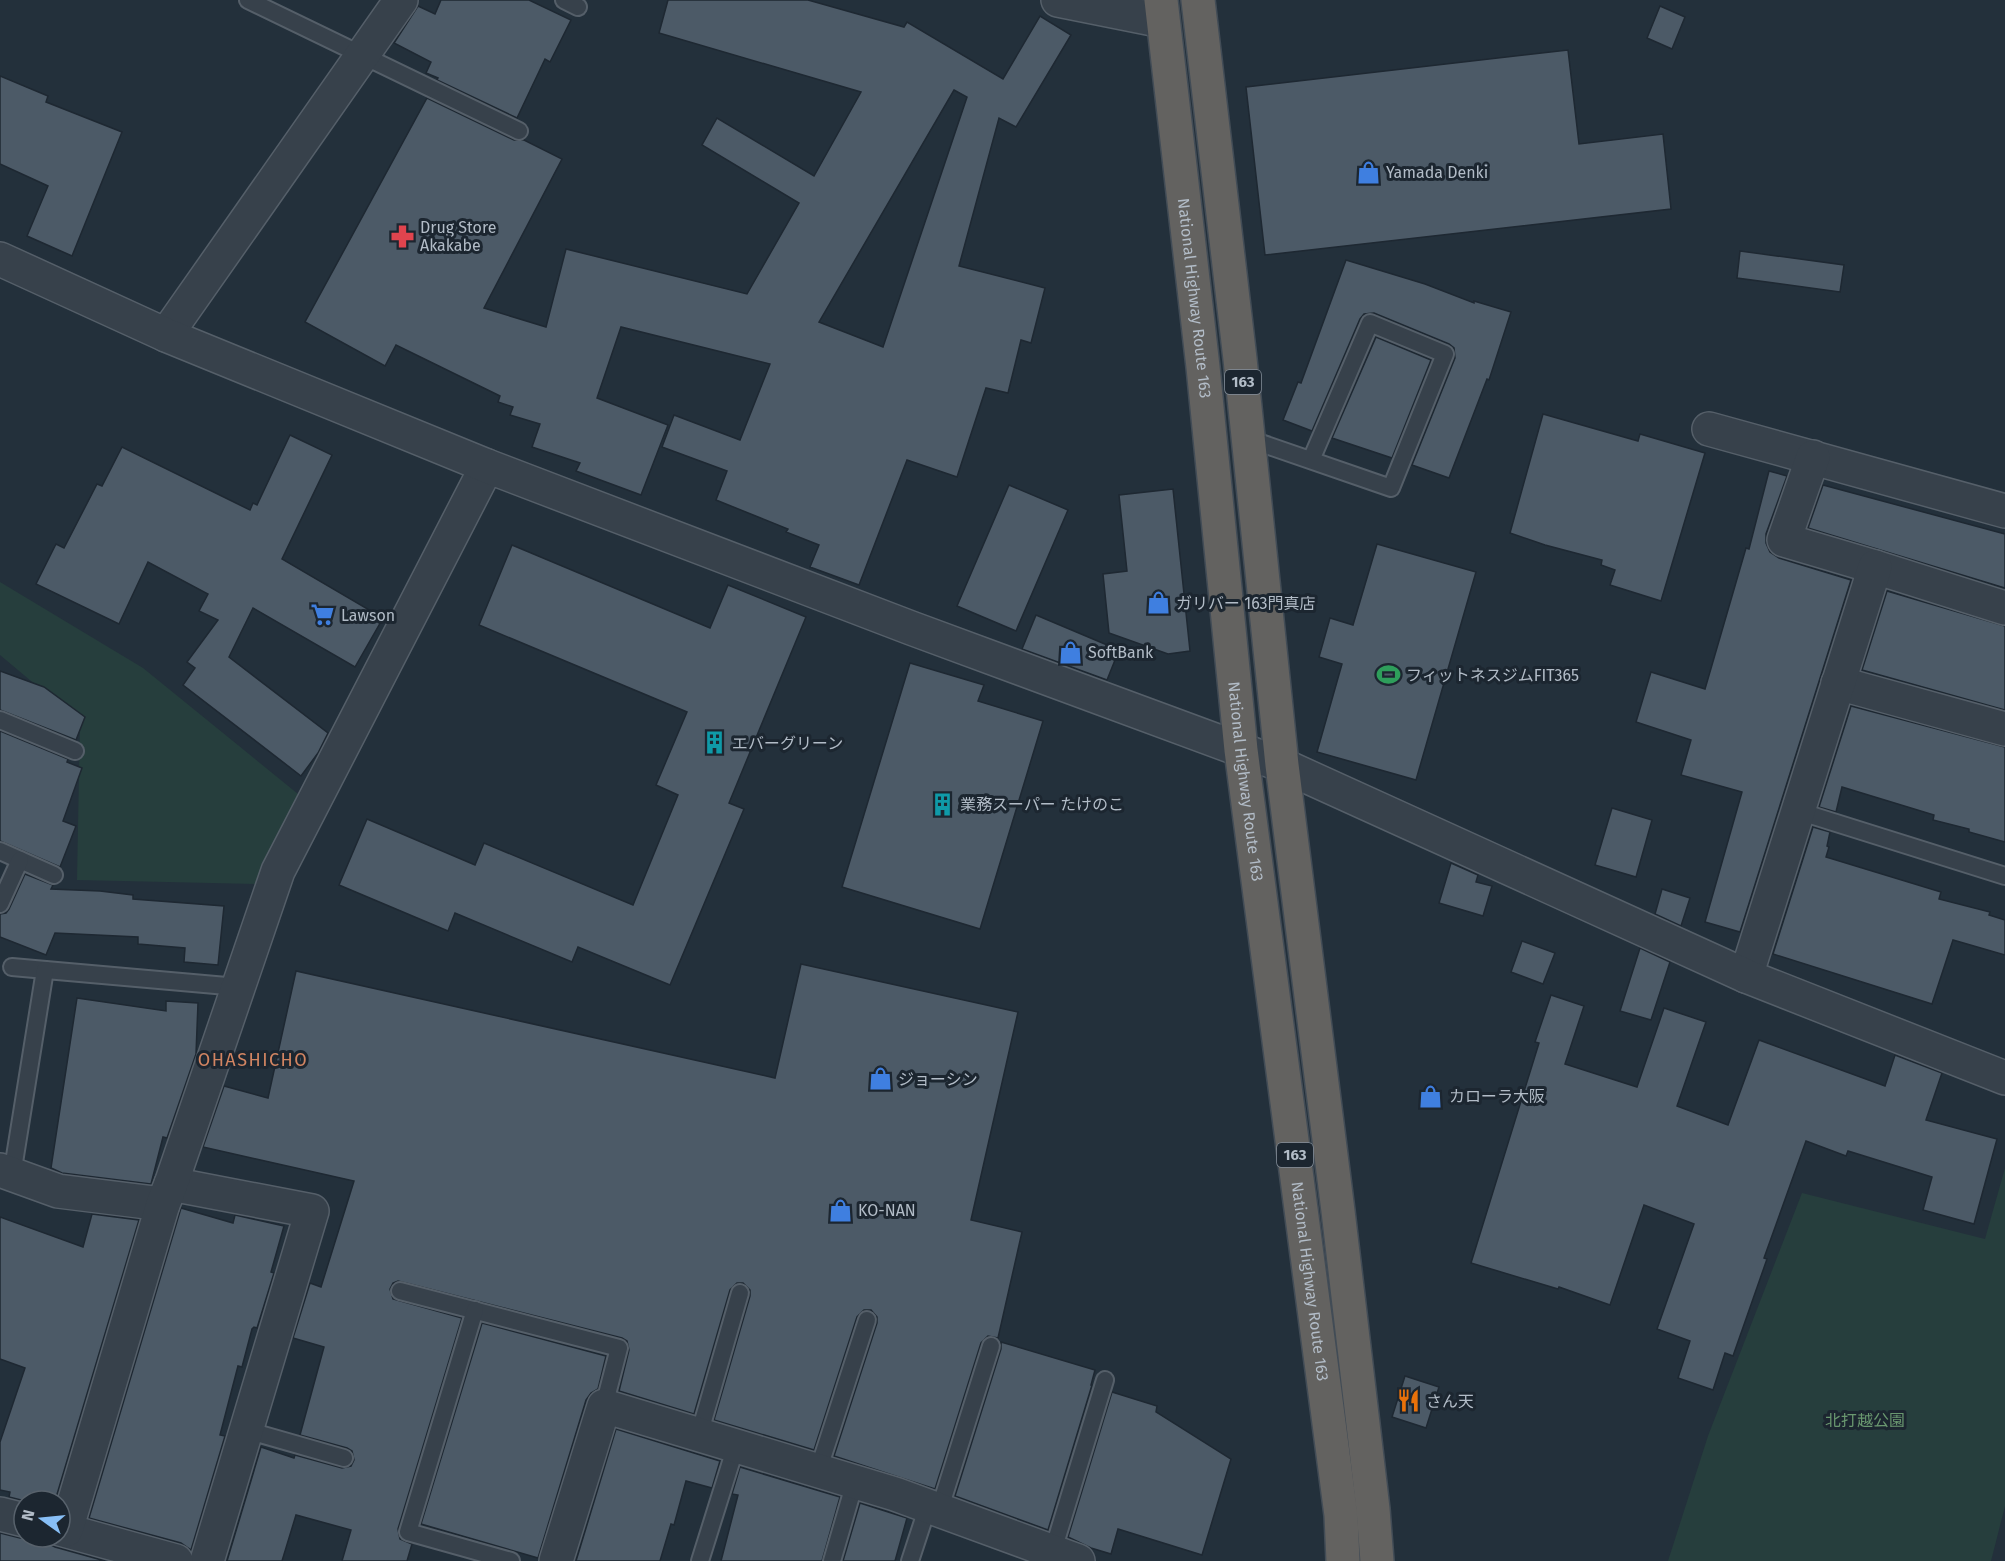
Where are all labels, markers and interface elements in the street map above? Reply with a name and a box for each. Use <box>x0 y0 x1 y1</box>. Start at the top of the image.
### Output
shop icon: Yamada Denki <box>1355 159 1381 185</box>
place label: Yamada Denki <box>1386 163 1488 182</box>
street label: National Highway Route 163 <box>1174 197 1216 399</box>
place label: Drug Store Akakabe <box>420 218 496 255</box>
pharmacy icon: Drug Store Akakabe <box>389 223 415 249</box>
road number: 163 <box>1225 370 1261 394</box>
shop icon: ガリバー 163門真店 <box>1145 590 1171 616</box>
place label: ガリバー 163門真店 <box>1176 594 1316 613</box>
supermarket icon: Lawson <box>310 602 336 628</box>
place label: Lawson <box>341 606 395 625</box>
shop icon: SoftBank <box>1057 639 1083 665</box>
place label: SoftBank <box>1088 643 1154 662</box>
sports icon: フィットネスジムFIT365 <box>1375 662 1401 688</box>
place label: フィットネスジムFIT365 <box>1406 666 1579 685</box>
street label: National Highway Route 163 <box>1225 681 1268 882</box>
building icon: エバーグリーン <box>701 730 727 756</box>
place label: エバーグリーン <box>732 734 843 753</box>
building icon: 業務スーパー たけのこ <box>929 791 955 817</box>
place label: 業務スーパー たけのこ <box>960 795 1124 814</box>
district label: OHASHICHO <box>198 1049 308 1071</box>
shop icon: ジョーシン <box>867 1066 893 1092</box>
place label: ジョーシン <box>898 1070 978 1089</box>
shop icon: カローラ大阪 <box>1418 1083 1444 1109</box>
place label: カローラ大阪 <box>1449 1087 1545 1106</box>
road number: 163 <box>1277 1143 1313 1167</box>
street label: National Highway Route 163 <box>1288 1180 1333 1382</box>
shop icon: KO-NAN <box>827 1197 853 1223</box>
place label: KO-NAN <box>858 1201 916 1220</box>
restaurant icon: さん天 <box>1395 1388 1421 1414</box>
place label: さん天 <box>1426 1392 1474 1411</box>
park label: 北打越公園 <box>1825 1411 1905 1430</box>
north arrow <box>12 1489 72 1549</box>
text: N <box>17 1508 39 1523</box>

